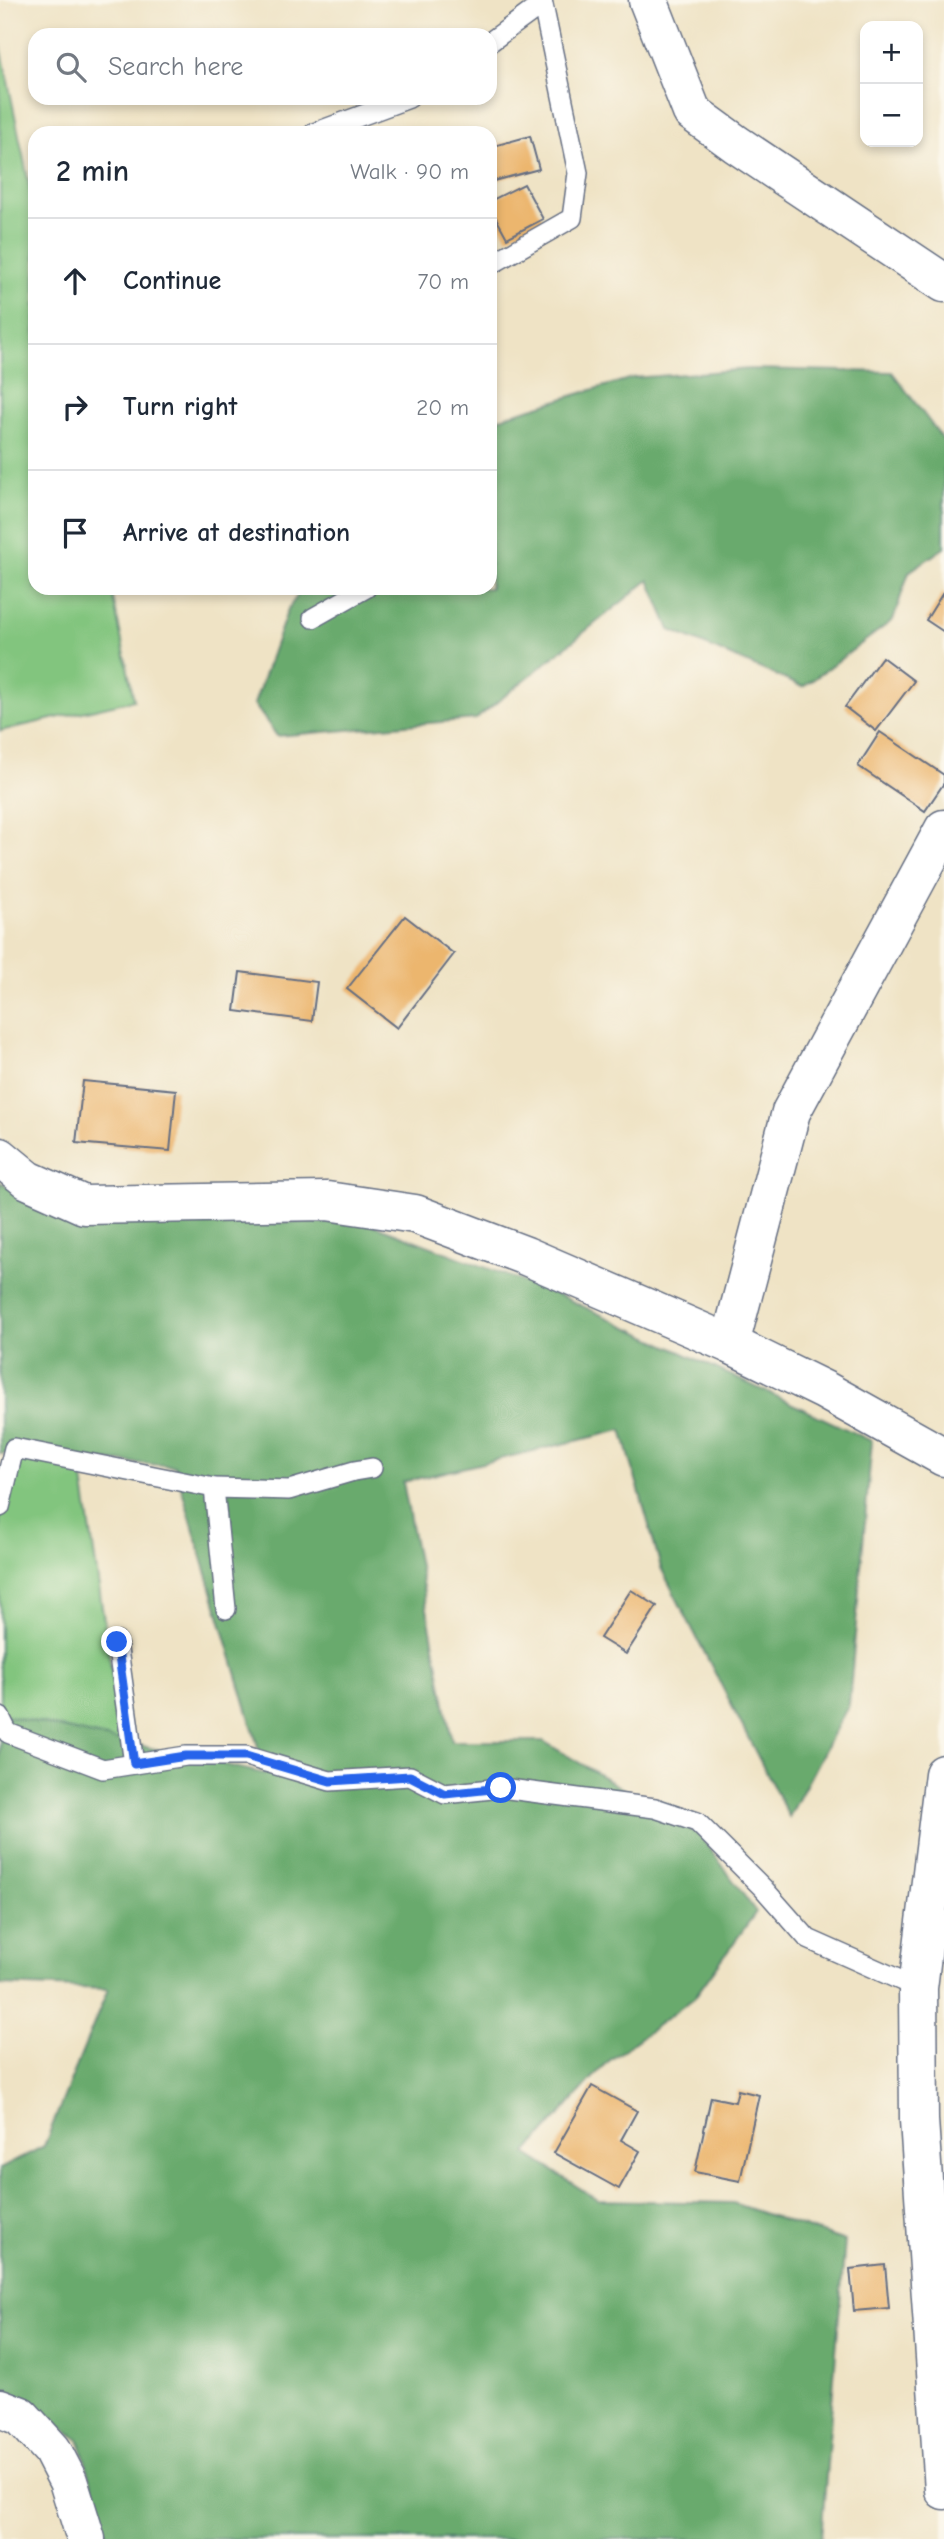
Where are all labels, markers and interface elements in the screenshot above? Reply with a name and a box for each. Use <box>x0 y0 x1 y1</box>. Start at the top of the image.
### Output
map controls <box>860 21 923 147</box>
button: + <box>860 21 923 84</box>
search box <box>28 28 497 105</box>
icon: search <box>52 48 90 86</box>
text: Search here <box>108 52 243 82</box>
button: − <box>860 84 923 147</box>
text: 2 min <box>56 154 129 189</box>
text: Walk · 90 m <box>350 158 469 185</box>
icon: ahead <box>56 262 94 300</box>
text: Continue <box>123 266 221 296</box>
text: 70 m <box>417 268 469 295</box>
icon: right <box>56 388 94 426</box>
text: Turn right <box>123 392 237 422</box>
text: 20 m <box>416 394 469 421</box>
icon: arrive <box>56 514 94 552</box>
text: Arrive at destination <box>123 518 350 548</box>
route end <box>101 1626 132 1657</box>
route start <box>485 1772 516 1803</box>

